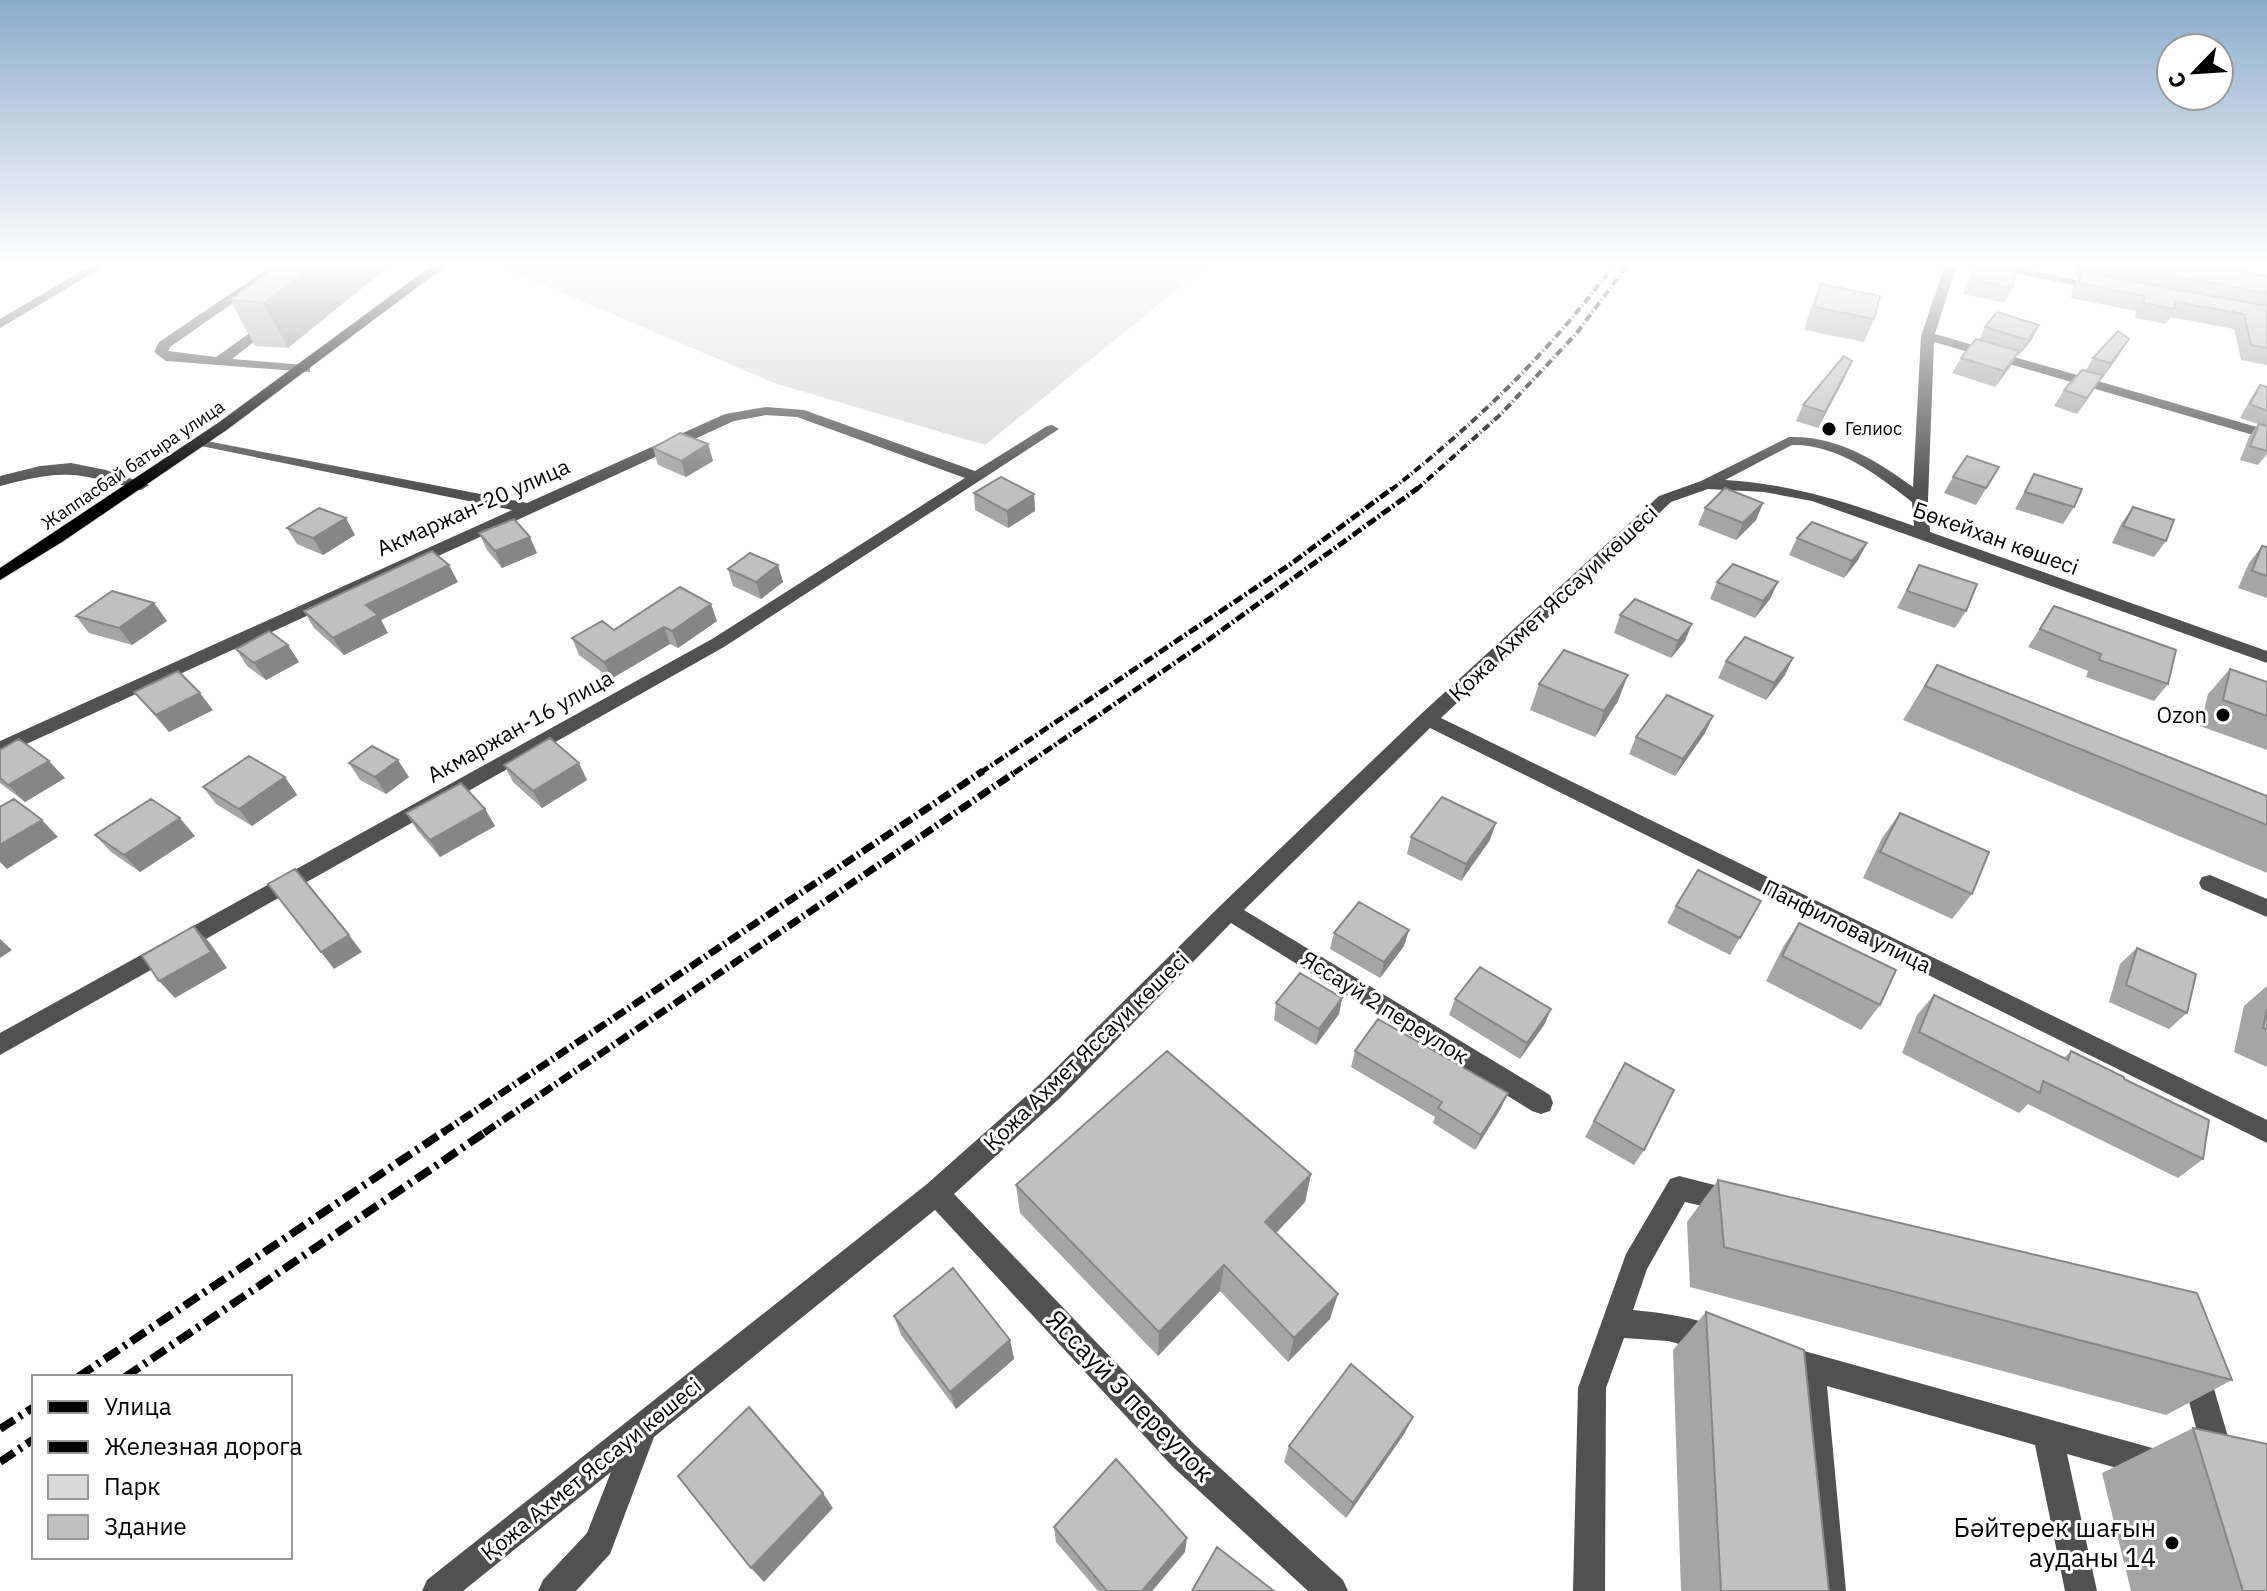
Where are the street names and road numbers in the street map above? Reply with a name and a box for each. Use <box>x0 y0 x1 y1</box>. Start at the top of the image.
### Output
street label: Жаппасбай батыра улица <box>37 394 229 535</box>
street label: Акмаржан-20 улица <box>372 451 574 562</box>
street label: Бөкейхан көшесі <box>1909 494 2083 581</box>
street label: Қожа Ахмет Яссауи көшесі <box>1442 498 1663 707</box>
street label: Акмаржан-16 улица <box>422 662 618 789</box>
street label: Панфилова улица <box>1758 872 1937 979</box>
street label: Яссауй 2 переулок <box>1296 943 1474 1070</box>
street label: Қожа Ахмет Яссауи көшесі <box>977 945 1195 1157</box>
street label: Яссауй 3 переулок <box>1040 1302 1222 1489</box>
street label: Қожа Ахмет Яссауи көшесі <box>475 1371 707 1566</box>

